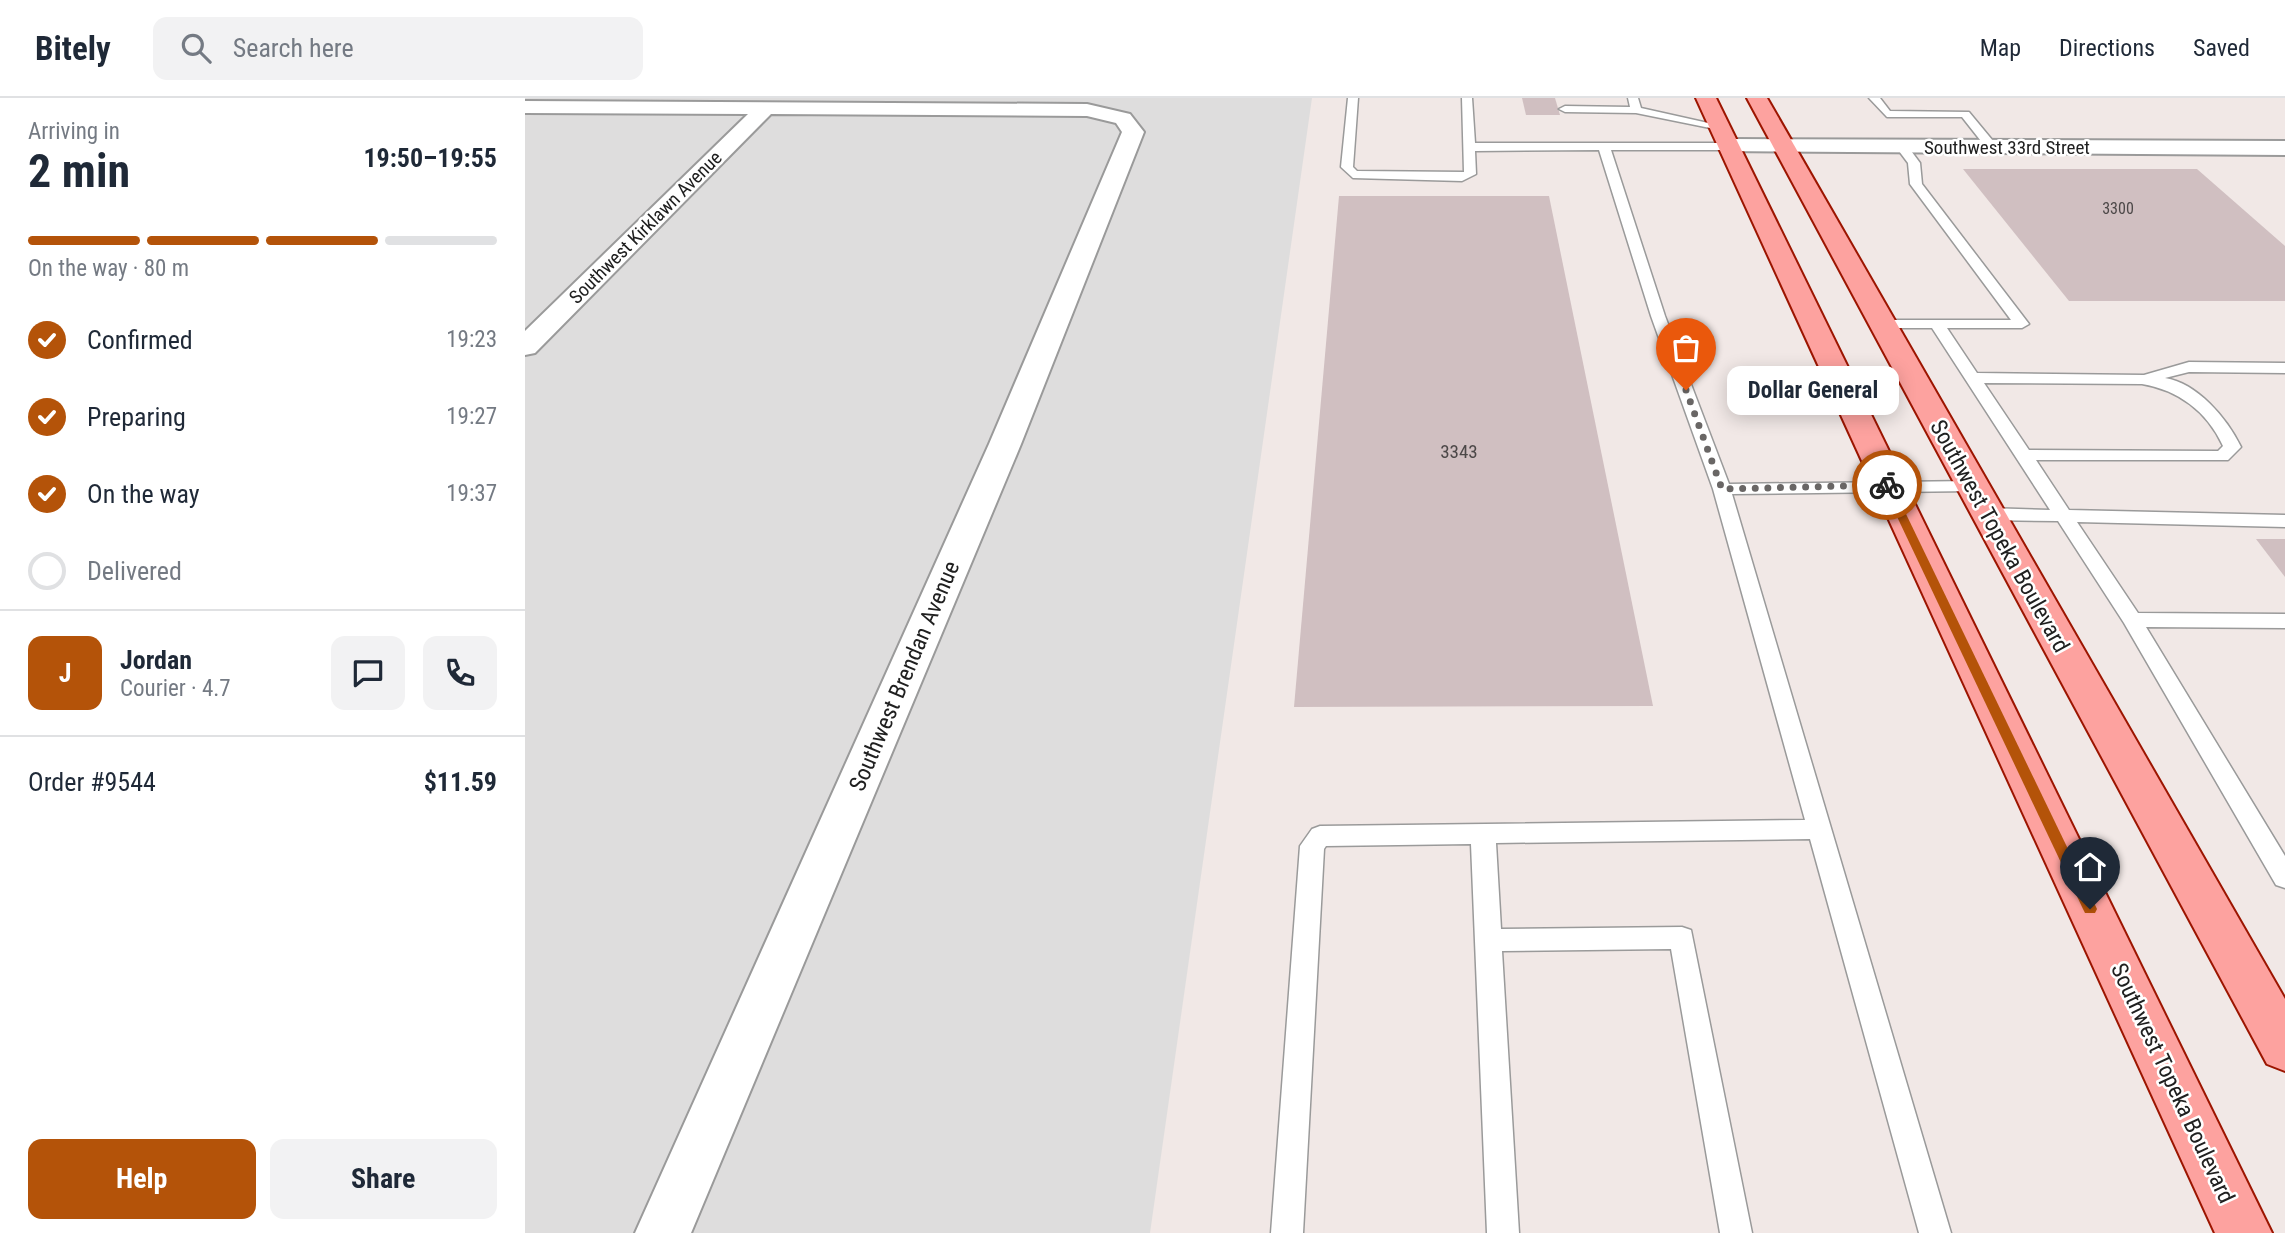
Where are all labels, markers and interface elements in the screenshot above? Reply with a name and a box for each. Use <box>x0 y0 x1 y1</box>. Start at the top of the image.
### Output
search box <box>153 17 643 80</box>
text: Bitely <box>35 29 111 68</box>
icon: search <box>177 29 215 67</box>
text: Search here <box>233 33 354 63</box>
text: Map <box>1980 34 2021 62</box>
text: Directions <box>2059 34 2155 62</box>
text: Saved <box>2193 34 2250 62</box>
text: Arriving in <box>28 118 120 145</box>
street label: Southwest 33rd Street <box>1924 136 2090 159</box>
text: 19:50–19:55 <box>363 143 497 173</box>
text: 2 min <box>28 144 130 198</box>
street label: Southwest Kirklawn Avenue <box>564 146 727 308</box>
house number: 3300 <box>2102 199 2134 218</box>
text: On the way · 80 m <box>28 255 189 282</box>
pin <box>1656 318 1716 390</box>
icon: check <box>28 321 66 359</box>
text: Confirmed <box>87 325 193 355</box>
text: 19:23 <box>446 326 497 353</box>
icon: bag <box>1667 329 1705 367</box>
callout: Dollar General <box>1728 366 1899 414</box>
text: Dollar General <box>1748 377 1878 404</box>
icon: check <box>28 398 66 436</box>
text: Preparing <box>87 402 186 432</box>
text: 19:27 <box>446 403 497 430</box>
street label: Southwest Topeka Boulevard <box>1924 415 2075 657</box>
house number: 3343 <box>1440 440 1478 463</box>
courier <box>1852 450 1922 520</box>
icon: bike <box>1868 466 1906 504</box>
icon: check <box>28 475 66 513</box>
text: On the way <box>87 479 200 509</box>
text: 19:37 <box>446 480 497 507</box>
text: Delivered <box>87 556 182 586</box>
street label: Southwest Brendan Avenue <box>844 557 965 795</box>
button: chat <box>331 636 405 710</box>
button: phone <box>423 636 497 710</box>
text: Jordan <box>120 645 192 675</box>
text: J <box>59 658 71 688</box>
text: Courier · 4.7 <box>120 675 231 702</box>
text: Order #9544 <box>28 767 156 797</box>
text: $11.59 <box>424 767 497 797</box>
pin <box>2060 837 2120 909</box>
icon: home <box>2071 848 2109 886</box>
street label: Southwest Topeka Boulevard <box>2105 959 2240 1207</box>
button: Help <box>28 1139 256 1219</box>
button: Share <box>270 1139 497 1219</box>

